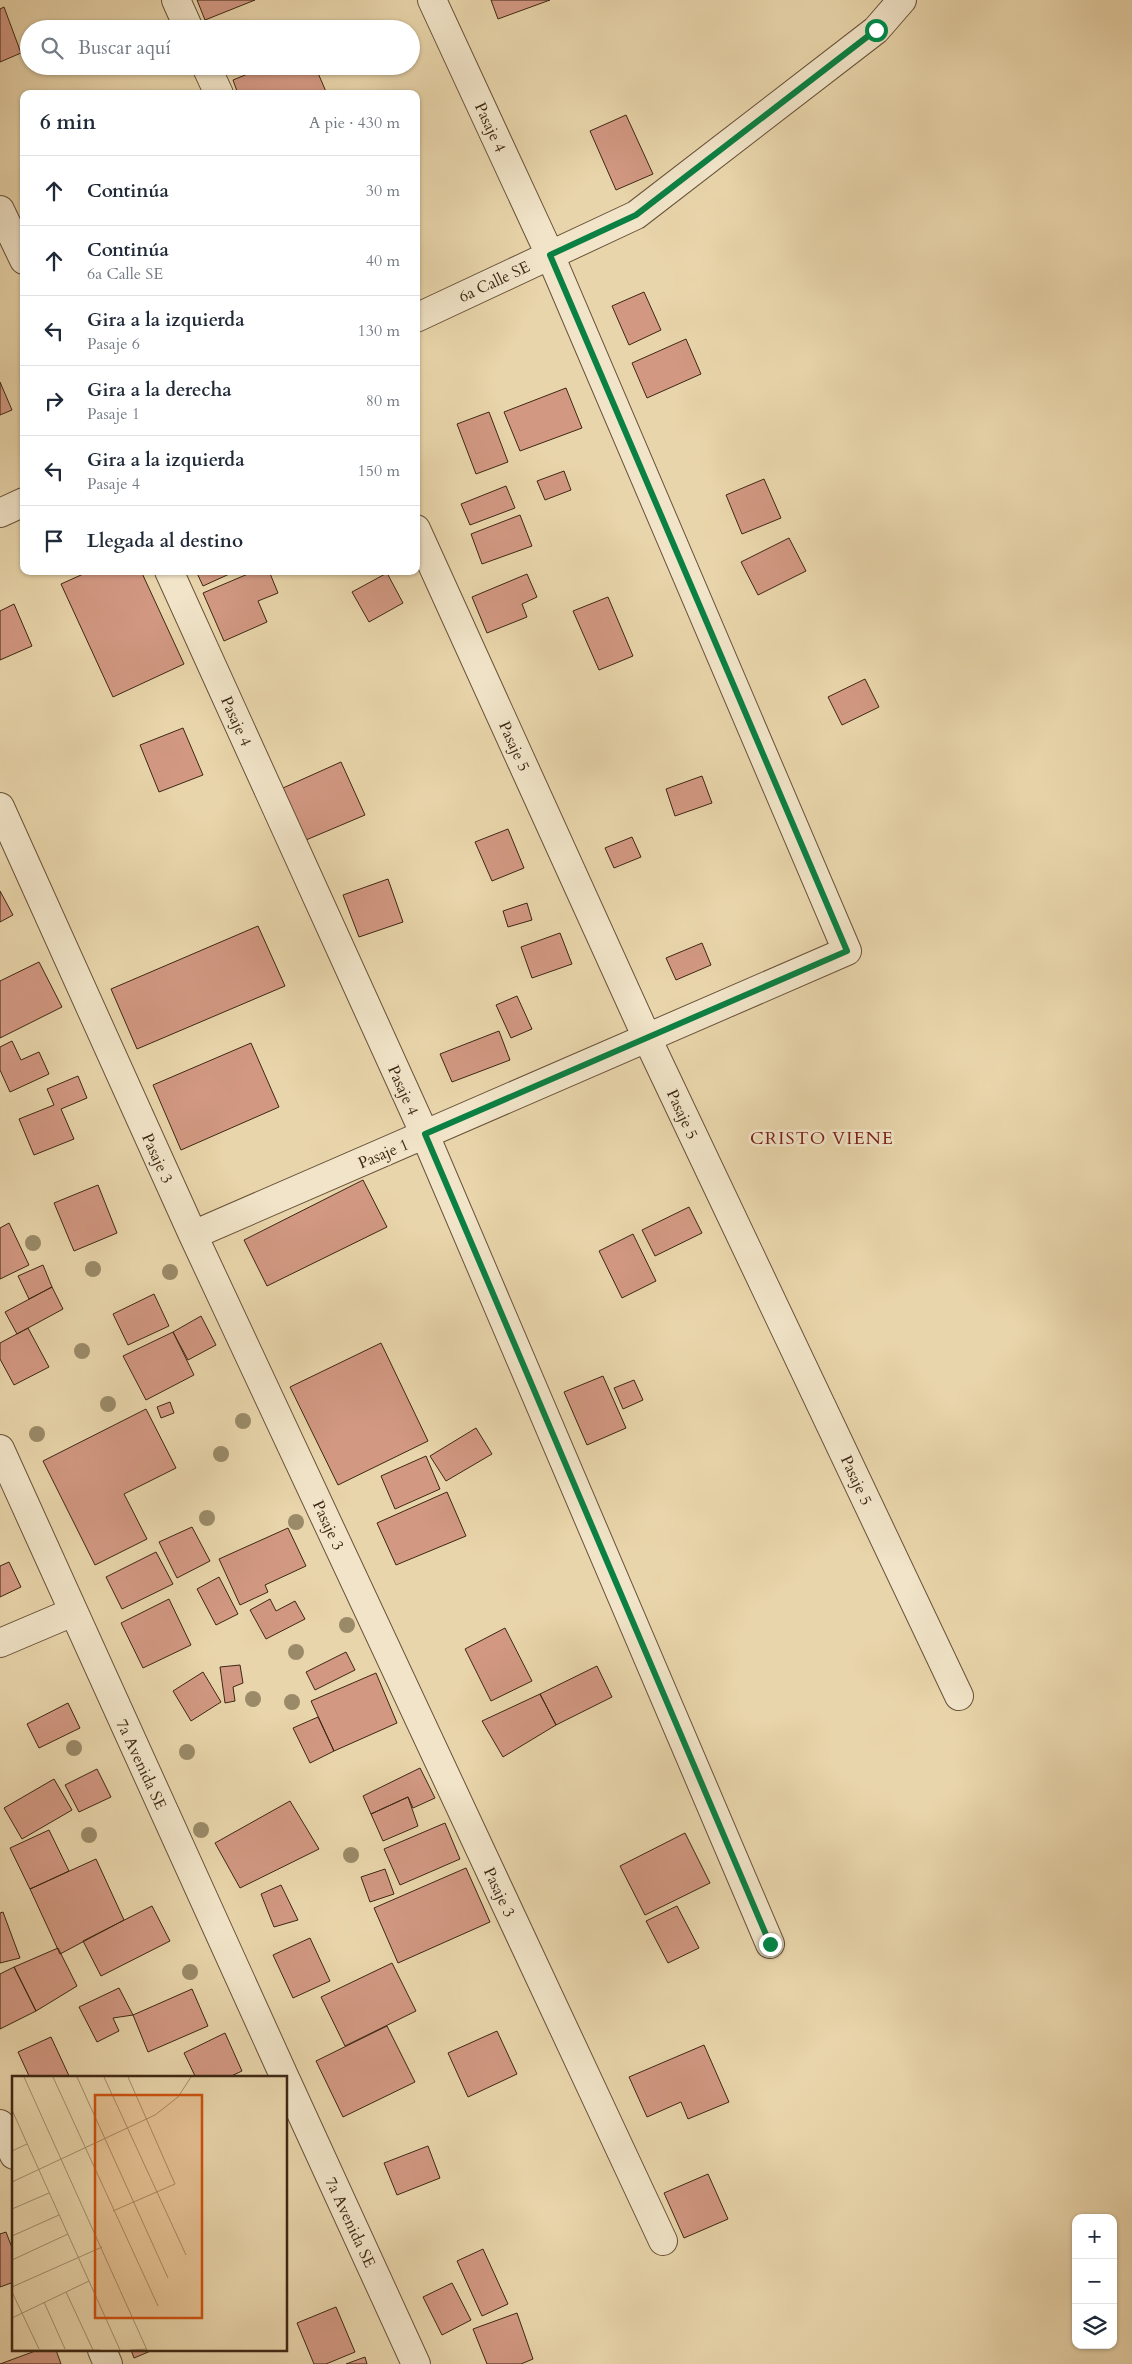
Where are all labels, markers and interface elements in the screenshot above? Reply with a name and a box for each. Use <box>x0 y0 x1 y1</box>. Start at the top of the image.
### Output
route start <box>865 19 888 42</box>
search box <box>20 20 420 75</box>
icon: search <box>38 34 66 62</box>
text: Buscar aquí <box>78 35 171 61</box>
street label: Pasaje 4 <box>469 99 511 156</box>
text: 6 min <box>40 108 96 137</box>
text: A pie · 430 m <box>309 112 400 134</box>
icon: ahead <box>40 177 68 205</box>
text: Continúa <box>87 178 169 204</box>
text: 30 m <box>366 180 400 202</box>
text: Continúa <box>87 237 169 263</box>
icon: ahead <box>40 247 68 275</box>
text: 40 m <box>366 250 400 272</box>
street label: 6a Calle SE <box>455 256 534 308</box>
text: 6a Calle SE <box>87 263 163 285</box>
text: Gira a la izquierda <box>87 307 245 333</box>
icon: left <box>40 317 68 345</box>
text: 130 m <box>358 320 400 342</box>
text: Pasaje 6 <box>87 333 140 355</box>
text: Gira a la derecha <box>87 377 232 403</box>
icon: right <box>40 387 68 415</box>
text: 80 m <box>366 390 400 412</box>
text: Pasaje 1 <box>87 403 140 425</box>
text: Gira a la izquierda <box>87 447 245 473</box>
icon: left <box>40 457 68 485</box>
text: 150 m <box>358 460 400 482</box>
text: Pasaje 4 <box>87 473 140 495</box>
icon: arrive <box>40 527 68 555</box>
text: Llegada al destino <box>87 528 243 554</box>
street label: Pasaje 4 <box>215 693 257 750</box>
street label: Pasaje 5 <box>493 718 535 775</box>
street label: Pasaje 4 <box>382 1062 424 1119</box>
street label: Pasaje 5 <box>661 1086 703 1143</box>
district label: CRISTO VIENE <box>750 1126 894 1151</box>
street label: Pasaje 3 <box>136 1130 178 1187</box>
street label: Pasaje 1 <box>355 1133 412 1174</box>
street label: Pasaje 5 <box>835 1452 877 1509</box>
street label: Pasaje 3 <box>307 1497 349 1554</box>
street label: 7a Avenida SE <box>111 1716 172 1813</box>
street label: Pasaje 3 <box>478 1864 520 1921</box>
route end <box>759 1933 782 1956</box>
inset map <box>12 2076 288 2352</box>
street label: 7a Avenida SE <box>320 2174 381 2271</box>
map controls <box>1072 2214 1117 2349</box>
button: + <box>1072 2214 1117 2259</box>
button: − <box>1072 2259 1117 2304</box>
button: layers <box>1072 2304 1117 2349</box>

